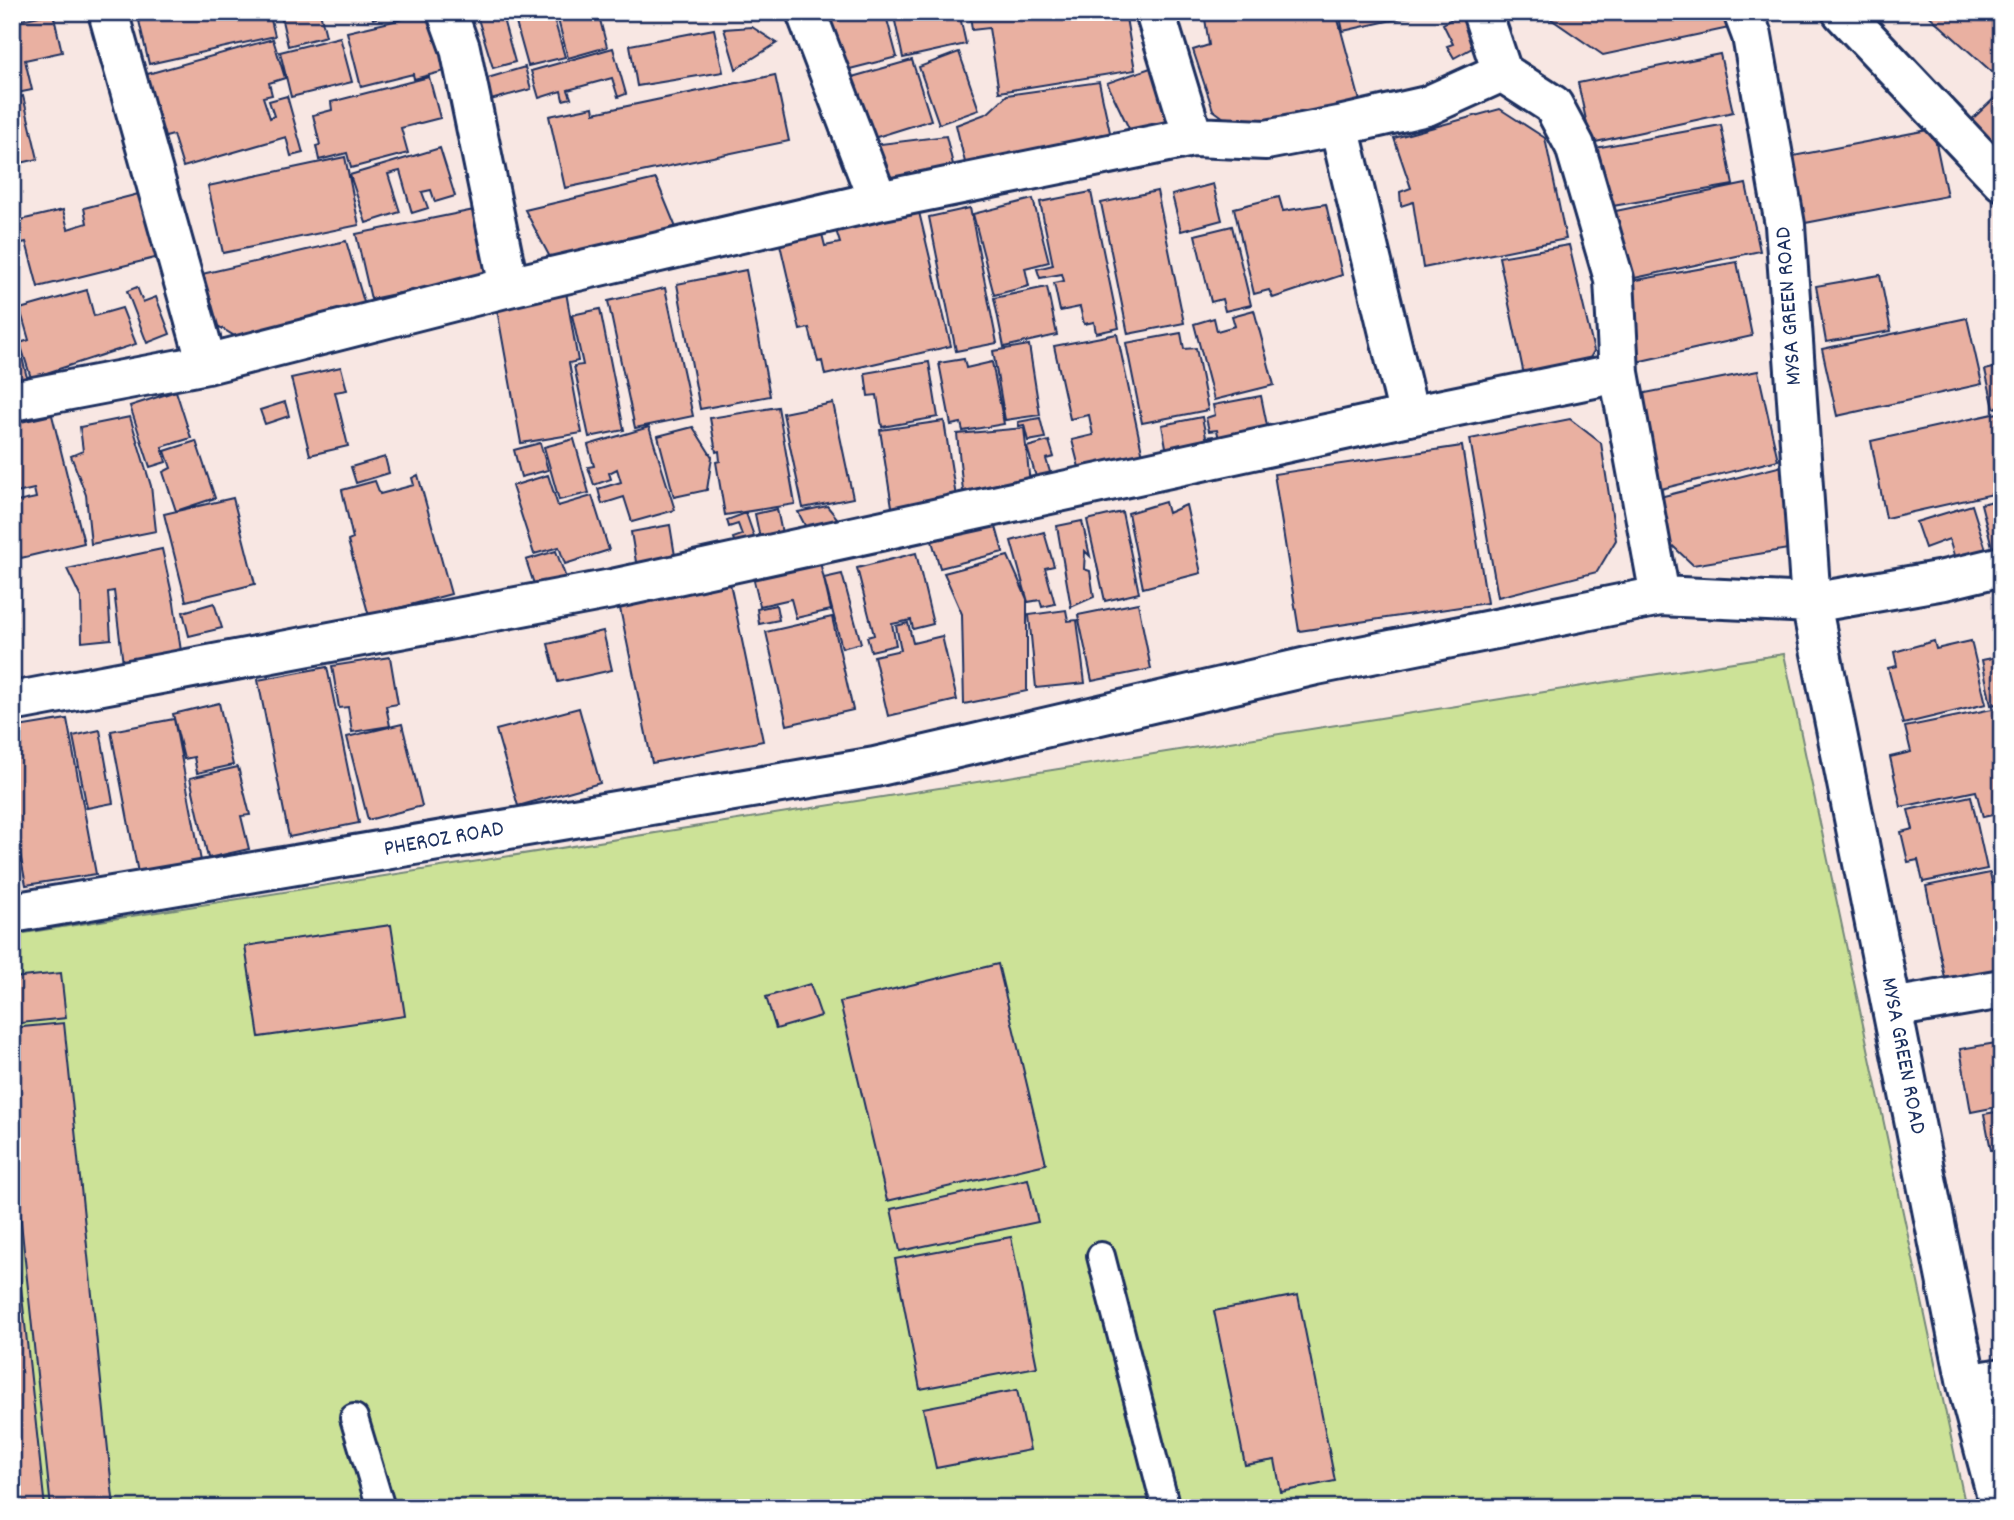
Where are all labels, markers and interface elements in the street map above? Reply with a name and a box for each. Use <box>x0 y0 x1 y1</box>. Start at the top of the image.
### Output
street label: MYSA GREEN ROAD <box>1768 225 1812 386</box>
street label: PHEROZ ROAD <box>381 813 507 867</box>
street label: MYSA GREEN ROAD <box>1871 975 1933 1137</box>

